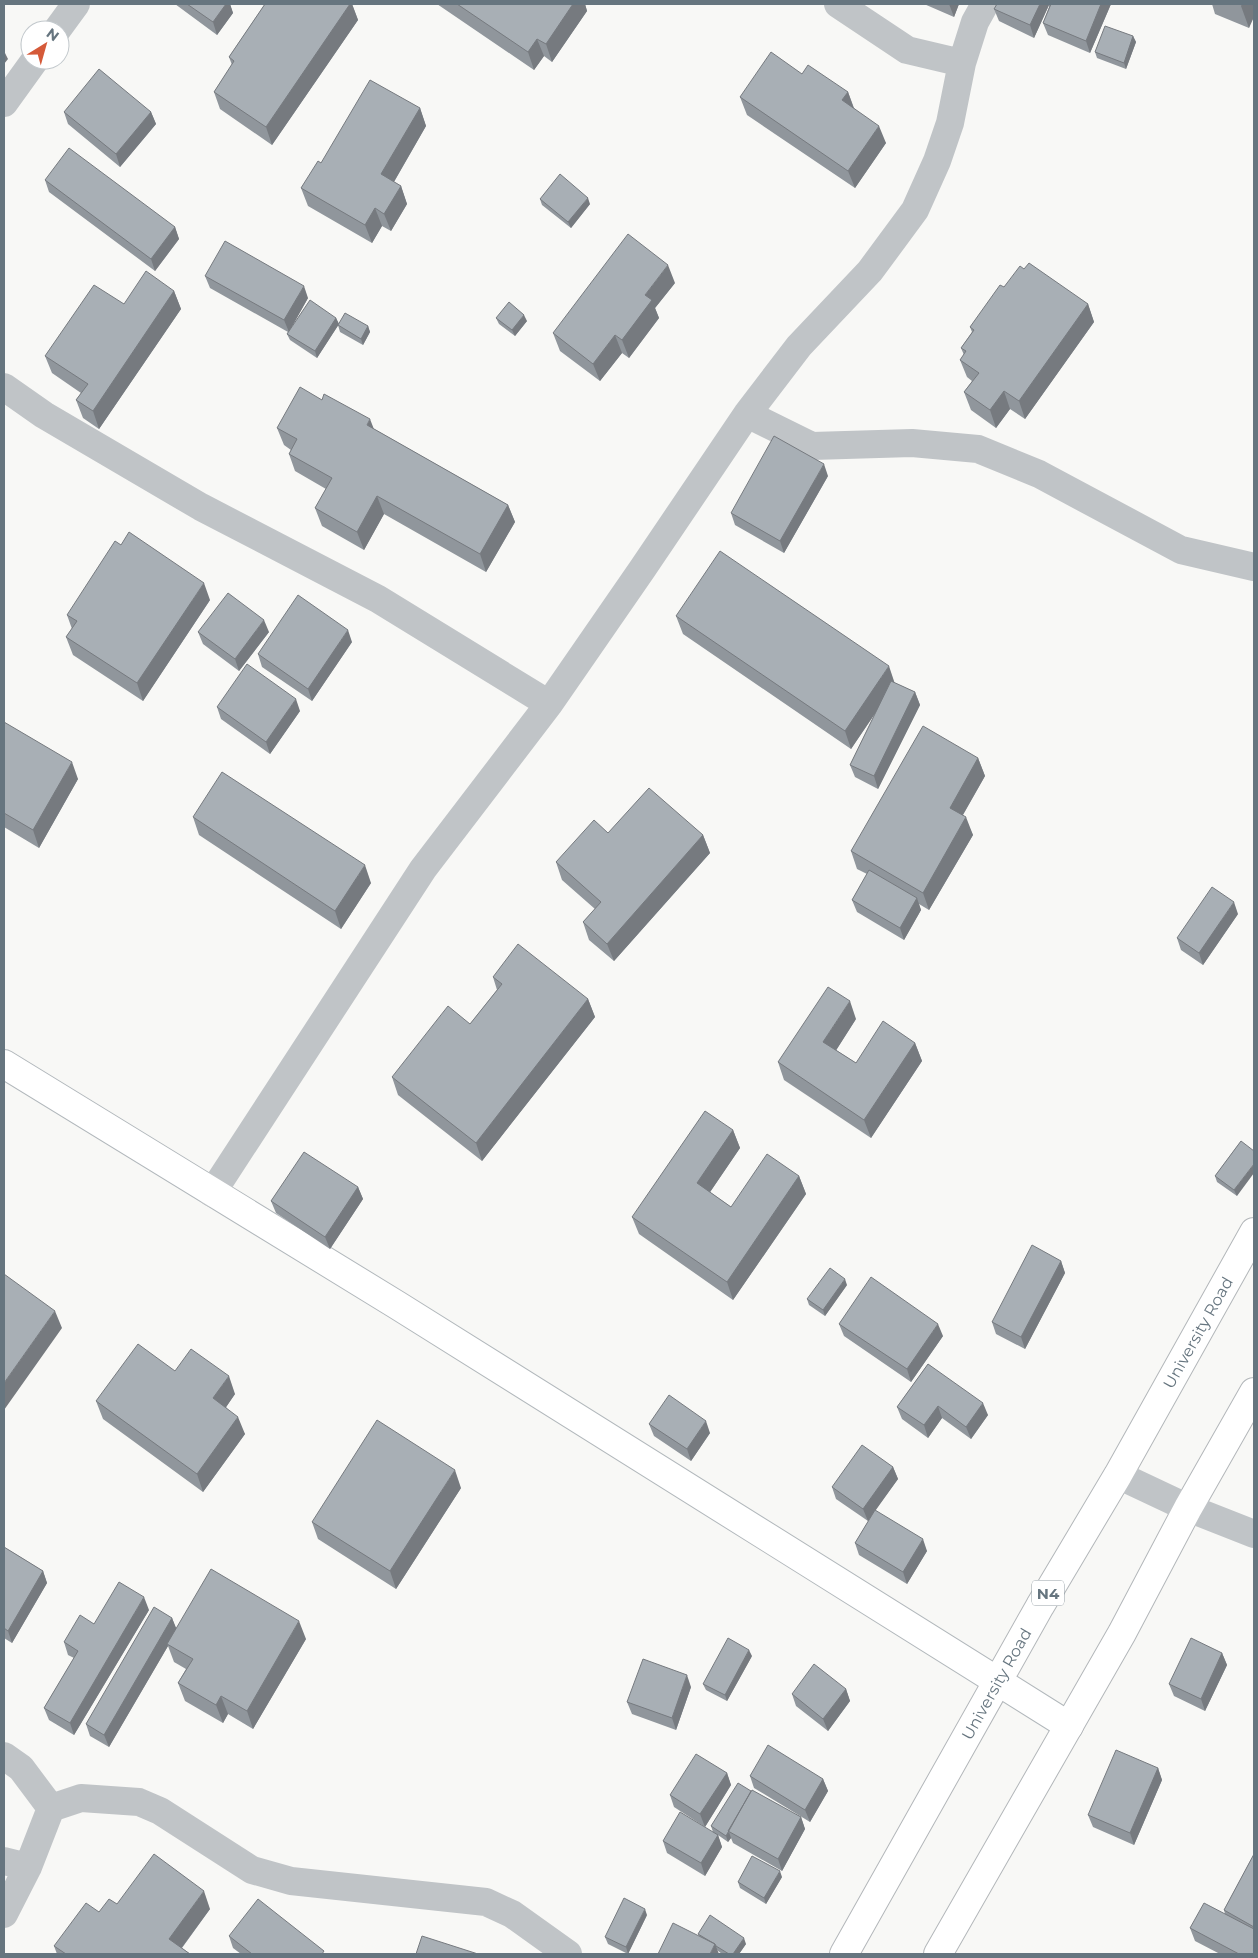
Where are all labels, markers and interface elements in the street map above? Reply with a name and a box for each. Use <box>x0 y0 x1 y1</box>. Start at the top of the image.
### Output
north arrow <box>20 20 70 70</box>
text: N <box>43 24 63 45</box>
street label: University Road <box>1159 1273 1236 1392</box>
road number: N4 <box>1032 1580 1064 1606</box>
street label: University Road <box>957 1625 1035 1743</box>

